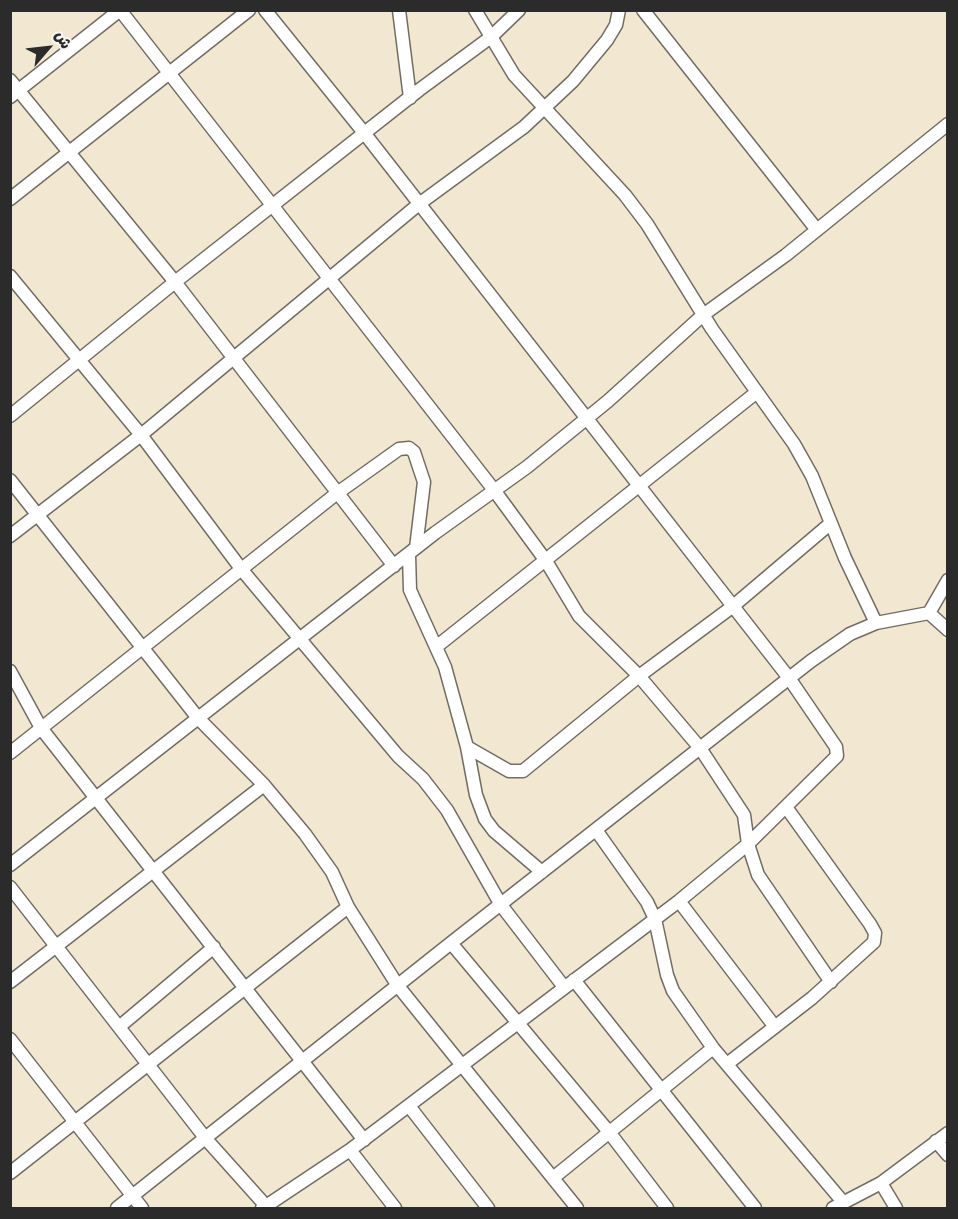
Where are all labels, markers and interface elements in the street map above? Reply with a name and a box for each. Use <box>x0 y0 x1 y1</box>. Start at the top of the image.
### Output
north arrow <box>18 18 78 78</box>
text: ش <box>51 27 78 52</box>

